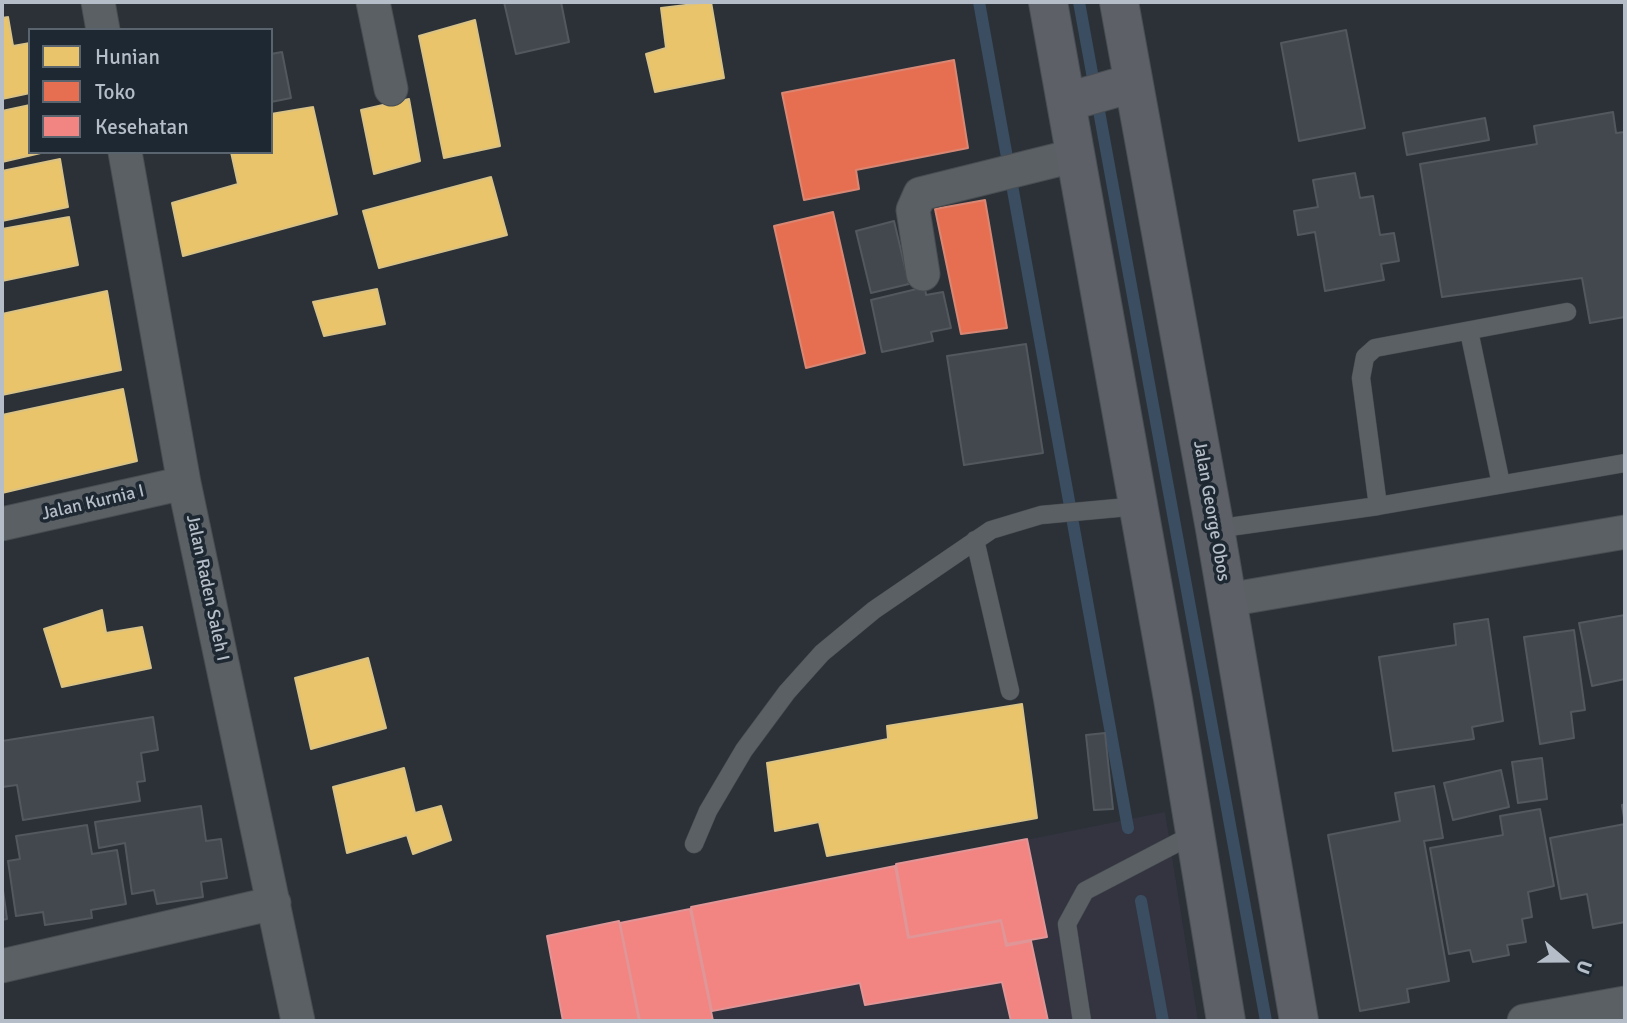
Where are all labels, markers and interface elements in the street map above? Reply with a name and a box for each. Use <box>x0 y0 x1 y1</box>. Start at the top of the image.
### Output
legend <box>28 28 273 154</box>
text: Hunian <box>95 44 160 70</box>
text: Toko <box>95 79 136 105</box>
text: Kesehatan <box>95 114 189 140</box>
street label: Jalan George Obos <box>1188 439 1234 583</box>
street label: Jalan Kurnia I <box>39 481 147 525</box>
street label: Jalan Raden Saleh I <box>181 513 233 663</box>
north arrow <box>1529 925 1599 995</box>
text: U <box>1570 957 1597 977</box>

